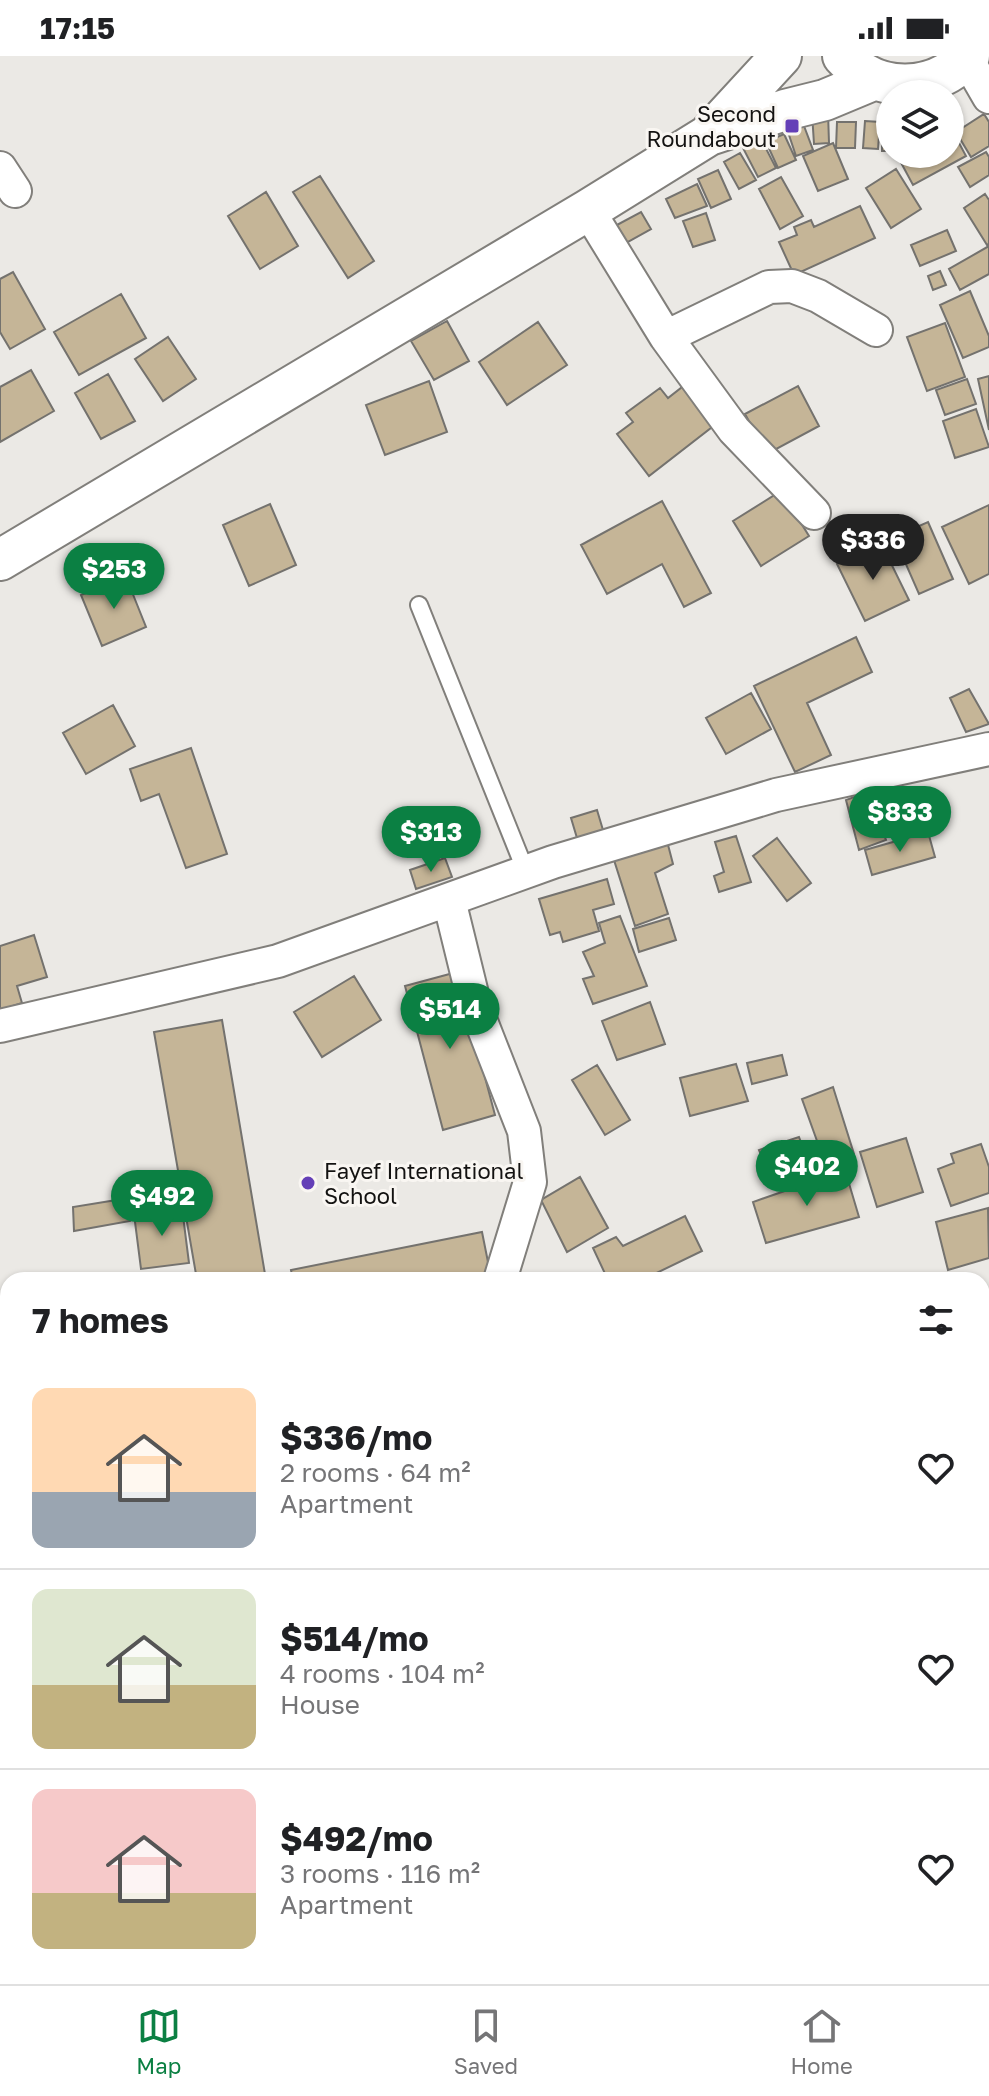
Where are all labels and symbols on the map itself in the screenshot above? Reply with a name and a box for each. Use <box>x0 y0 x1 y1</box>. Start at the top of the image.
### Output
place label: Second Roundabout <box>646 100 776 152</box>
marker: Second Roundabout <box>783 117 801 135</box>
pin: $336 <box>826 514 920 582</box>
pin: $253 <box>67 543 161 611</box>
pin: $833 <box>853 786 947 854</box>
pin: $313 <box>384 806 478 874</box>
pin: $514 <box>403 983 497 1051</box>
pin: $402 <box>760 1140 854 1208</box>
place label: Fayef International School <box>324 1157 524 1209</box>
pin: $492 <box>115 1170 209 1238</box>
marker: Fayef International School <box>299 1174 317 1192</box>

